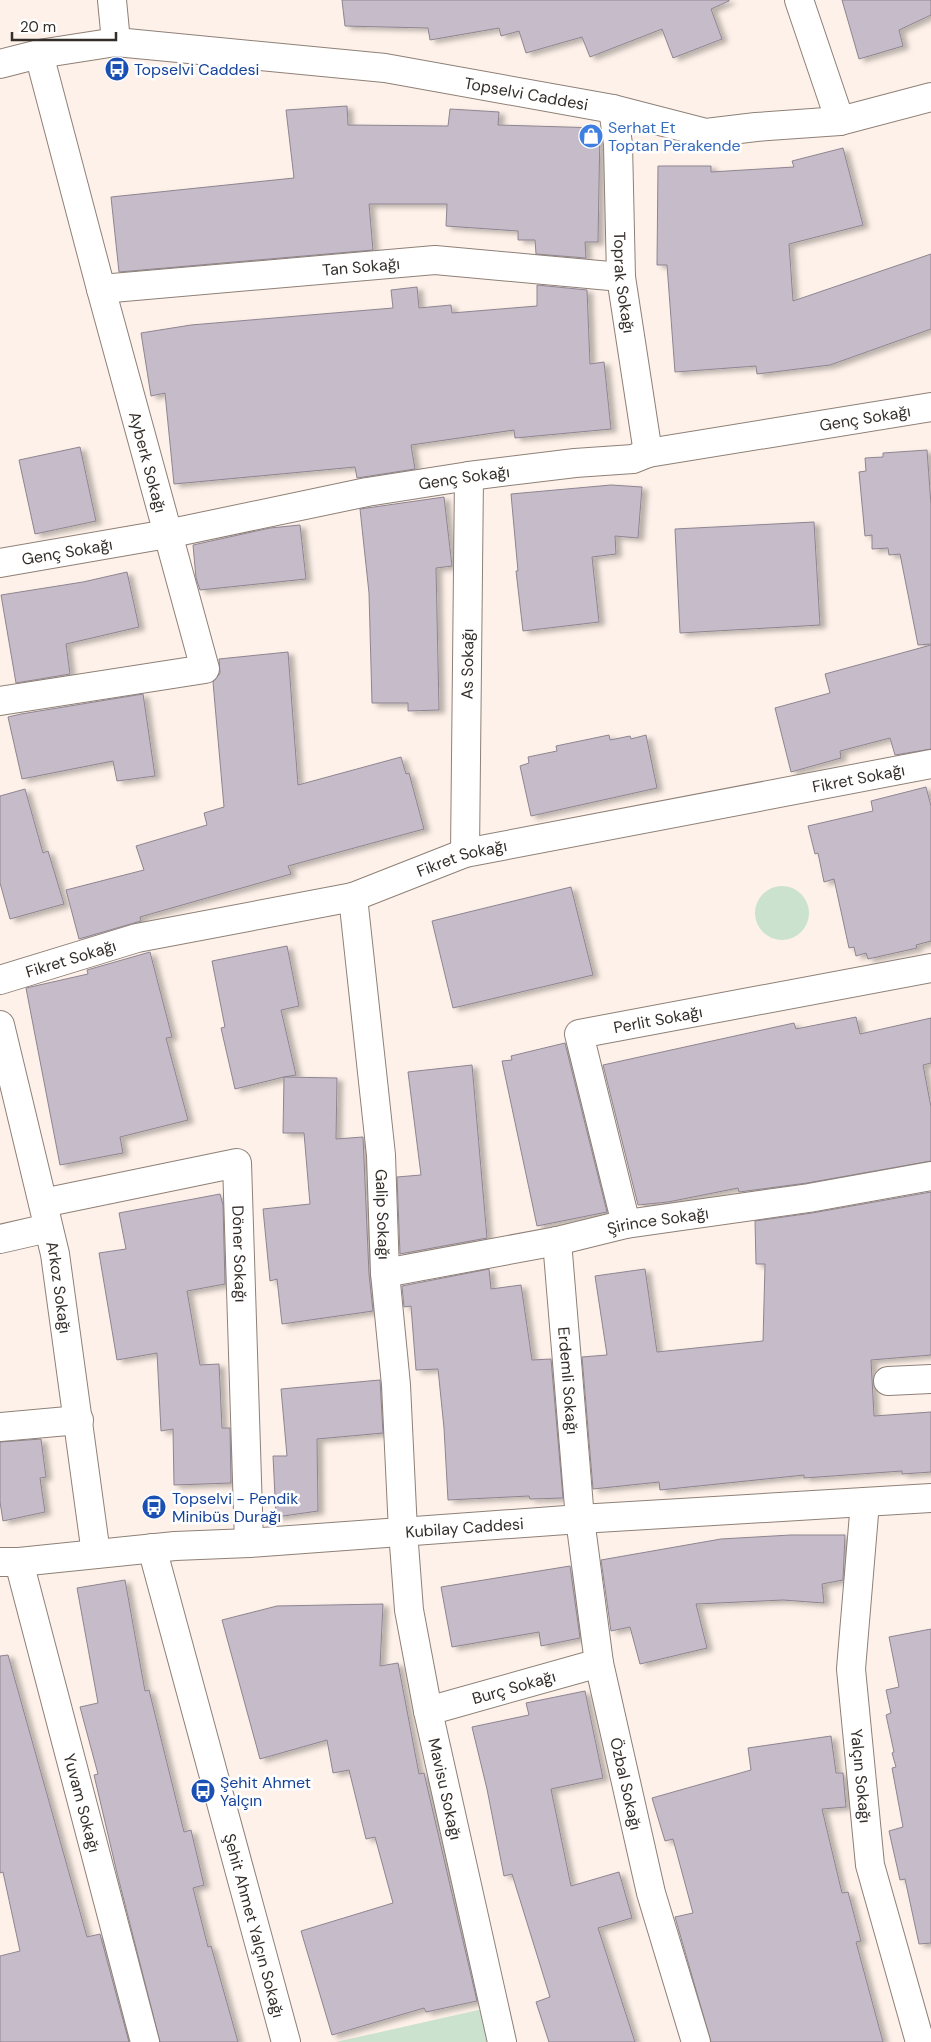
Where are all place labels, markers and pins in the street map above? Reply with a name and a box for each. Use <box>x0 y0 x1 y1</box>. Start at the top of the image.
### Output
bus stop icon: Topselvi Caddesi <box>104 56 130 82</box>
place label: Topselvi Caddesi <box>134 59 259 80</box>
place label: Serhat Et Toptan Perakende <box>608 117 741 156</box>
shop icon: Serhat Et Toptan Perakende <box>578 123 604 149</box>
place label: Topselvi - Pendik Minibüs Durağı <box>172 1488 298 1527</box>
bus stop icon: Topselvi - Pendik Minibüs Durağı <box>141 1494 167 1520</box>
place label: Şehit Ahmet Yalçın <box>220 1772 311 1811</box>
bus stop icon: Şehit Ahmet Yalçın <box>190 1778 216 1804</box>

